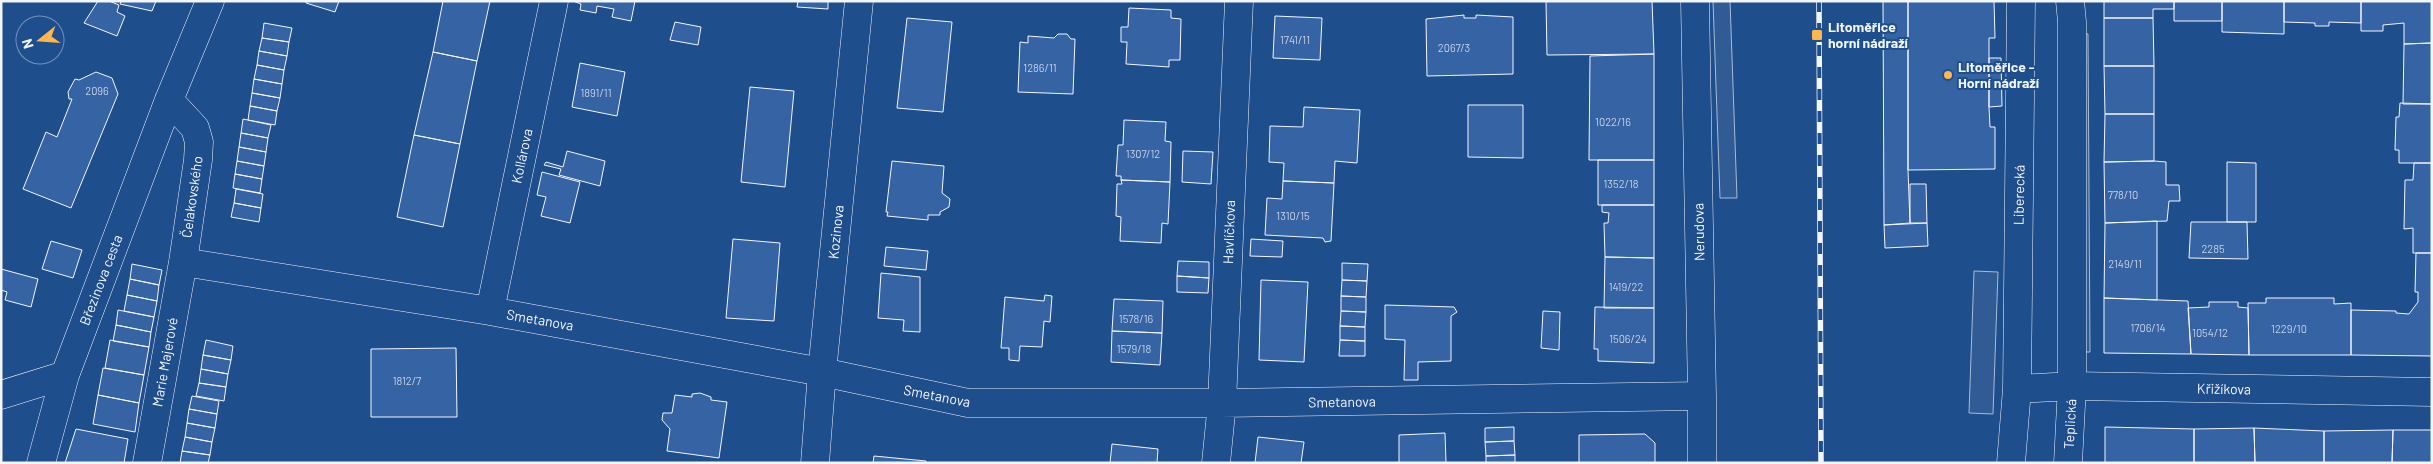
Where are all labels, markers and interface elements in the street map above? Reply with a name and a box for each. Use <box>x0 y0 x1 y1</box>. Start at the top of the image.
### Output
north arrow <box>15 15 65 65</box>
place label: Litoměřice horní nádraží <box>1828 18 1909 51</box>
marker: Litoměřice horní nádraží <box>1810 28 1824 42</box>
house number: 1741/11 <box>1280 33 1310 46</box>
text: N <box>18 37 37 51</box>
house number: 2067/3 <box>1438 41 1470 54</box>
place label: Litoměřice - Horní nádraží <box>1958 58 2040 91</box>
house number: 1286/11 <box>1023 61 1057 74</box>
marker: Litoměřice - Horní nádraží <box>1942 69 1954 81</box>
house number: 2096 <box>85 84 109 97</box>
house number: 1891/11 <box>580 86 612 99</box>
house number: 1022/16 <box>1595 115 1631 128</box>
street label: Kollárova <box>507 127 536 185</box>
house number: 1307/12 <box>1126 147 1160 160</box>
street label: Čelakovského <box>177 155 206 239</box>
street label: Liberecká <box>2009 165 2028 225</box>
house number: 1352/18 <box>1603 177 1639 190</box>
house number: 778/10 <box>2108 188 2138 201</box>
street label: Havlíčkova <box>1219 200 1238 264</box>
street label: Nerudova <box>1689 203 1708 261</box>
street label: Kozinova <box>824 204 847 260</box>
house number: 1310/15 <box>1276 209 1310 222</box>
street label: Březinova cesta <box>75 232 126 328</box>
house number: 2285 <box>2201 242 2225 255</box>
house number: 2149/11 <box>2108 257 2142 270</box>
house number: 1419/22 <box>1609 280 1643 293</box>
street label: Smetanova <box>505 305 575 334</box>
house number: 1578/16 <box>1119 312 1154 325</box>
street label: Marie Majerové <box>148 316 181 408</box>
house number: 1706/14 <box>2130 321 2166 334</box>
house number: 1229/10 <box>2271 322 2307 335</box>
house number: 1054/12 <box>2192 326 2228 339</box>
house number: 1506/24 <box>1609 332 1647 345</box>
house number: 1579/18 <box>1117 342 1151 355</box>
house number: 1812/7 <box>393 374 421 387</box>
street label: Křižíkova <box>2197 380 2251 397</box>
street label: Smetanova <box>902 381 972 410</box>
street label: Smetanova <box>1308 392 1376 411</box>
street label: Teplická <box>2060 398 2079 450</box>

